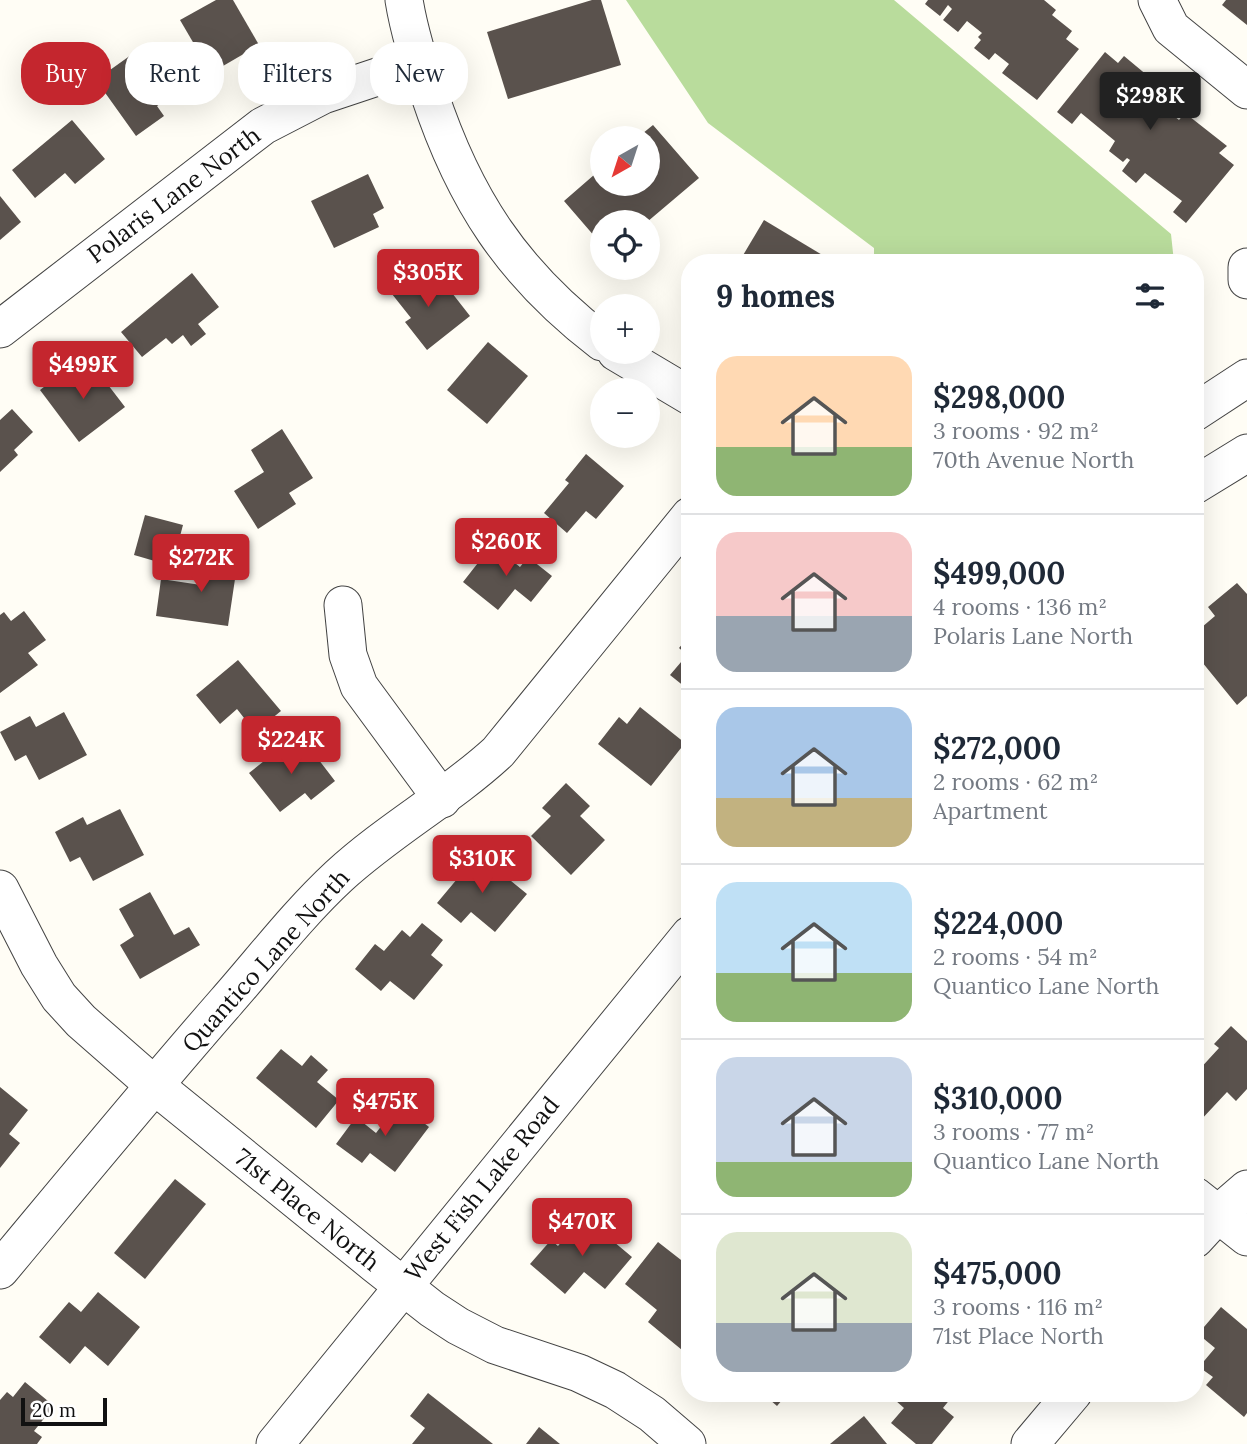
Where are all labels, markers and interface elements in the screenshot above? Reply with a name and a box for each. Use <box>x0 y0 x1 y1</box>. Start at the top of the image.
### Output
chip: Buy <box>21 42 111 105</box>
chip: Rent <box>125 42 224 105</box>
chip: Filters <box>238 42 356 105</box>
chip: New <box>370 42 468 105</box>
pin: $298K <box>1101 72 1199 132</box>
text: $298K <box>1116 80 1184 109</box>
street label: Polaris Lane North <box>81 119 266 270</box>
north arrow <box>590 126 660 196</box>
map controls <box>590 126 660 448</box>
button: locate <box>590 210 660 280</box>
pin: $305K <box>379 250 477 309</box>
text: $305K <box>393 257 463 286</box>
text: 9 homes <box>716 277 835 315</box>
icon: filters <box>1131 277 1169 315</box>
button: + <box>590 294 660 364</box>
pin: $499K <box>34 342 132 401</box>
text: $499K <box>49 349 117 378</box>
button: − <box>590 378 660 448</box>
text: $298,000 <box>933 378 1065 416</box>
icon: home <box>772 384 856 468</box>
text: 3 rooms · 92 m² <box>933 416 1099 445</box>
text: 70th Avenue North <box>933 445 1134 474</box>
pin: $260K <box>457 518 555 578</box>
text: $260K <box>471 526 541 555</box>
pin: $272K <box>152 534 250 594</box>
text: $272K <box>168 542 234 571</box>
text: $499,000 <box>933 554 1065 592</box>
icon: home <box>772 560 856 644</box>
text: 4 rooms · 136 m² <box>933 592 1107 621</box>
text: Polaris Lane North <box>933 621 1133 650</box>
pin: $224K <box>242 716 340 776</box>
text: $224K <box>258 724 325 753</box>
text: $272,000 <box>933 729 1061 767</box>
icon: home <box>772 735 856 819</box>
text: 2 rooms · 62 m² <box>933 767 1098 796</box>
text: Apartment <box>933 796 1048 825</box>
pin: $310K <box>433 836 531 895</box>
text: $310K <box>449 843 515 872</box>
street label: Quantico Lane North <box>175 863 356 1059</box>
text: $224,000 <box>933 904 1063 942</box>
icon: home <box>772 910 856 994</box>
text: 2 rooms · 54 m² <box>933 942 1098 971</box>
text: Quantico Lane North <box>933 971 1159 1000</box>
pin: $475K <box>336 1078 434 1138</box>
text: $310,000 <box>933 1079 1062 1117</box>
icon: home <box>772 1085 856 1169</box>
text: $475K <box>352 1086 418 1115</box>
street label: West Fish Lake Road <box>398 1090 566 1287</box>
text: 3 rooms · 77 m² <box>933 1117 1094 1146</box>
street label: 71st Place North <box>228 1142 386 1278</box>
text: Quantico Lane North <box>933 1146 1159 1175</box>
pin: $470K <box>533 1198 631 1258</box>
text: $470K <box>548 1206 616 1235</box>
text: $475,000 <box>933 1254 1062 1292</box>
icon: home <box>772 1260 856 1344</box>
text: 3 rooms · 116 m² <box>933 1292 1103 1321</box>
text: 71st Place North <box>933 1321 1104 1350</box>
scale bar <box>21 1395 107 1427</box>
text: 20 m <box>32 1398 76 1422</box>

